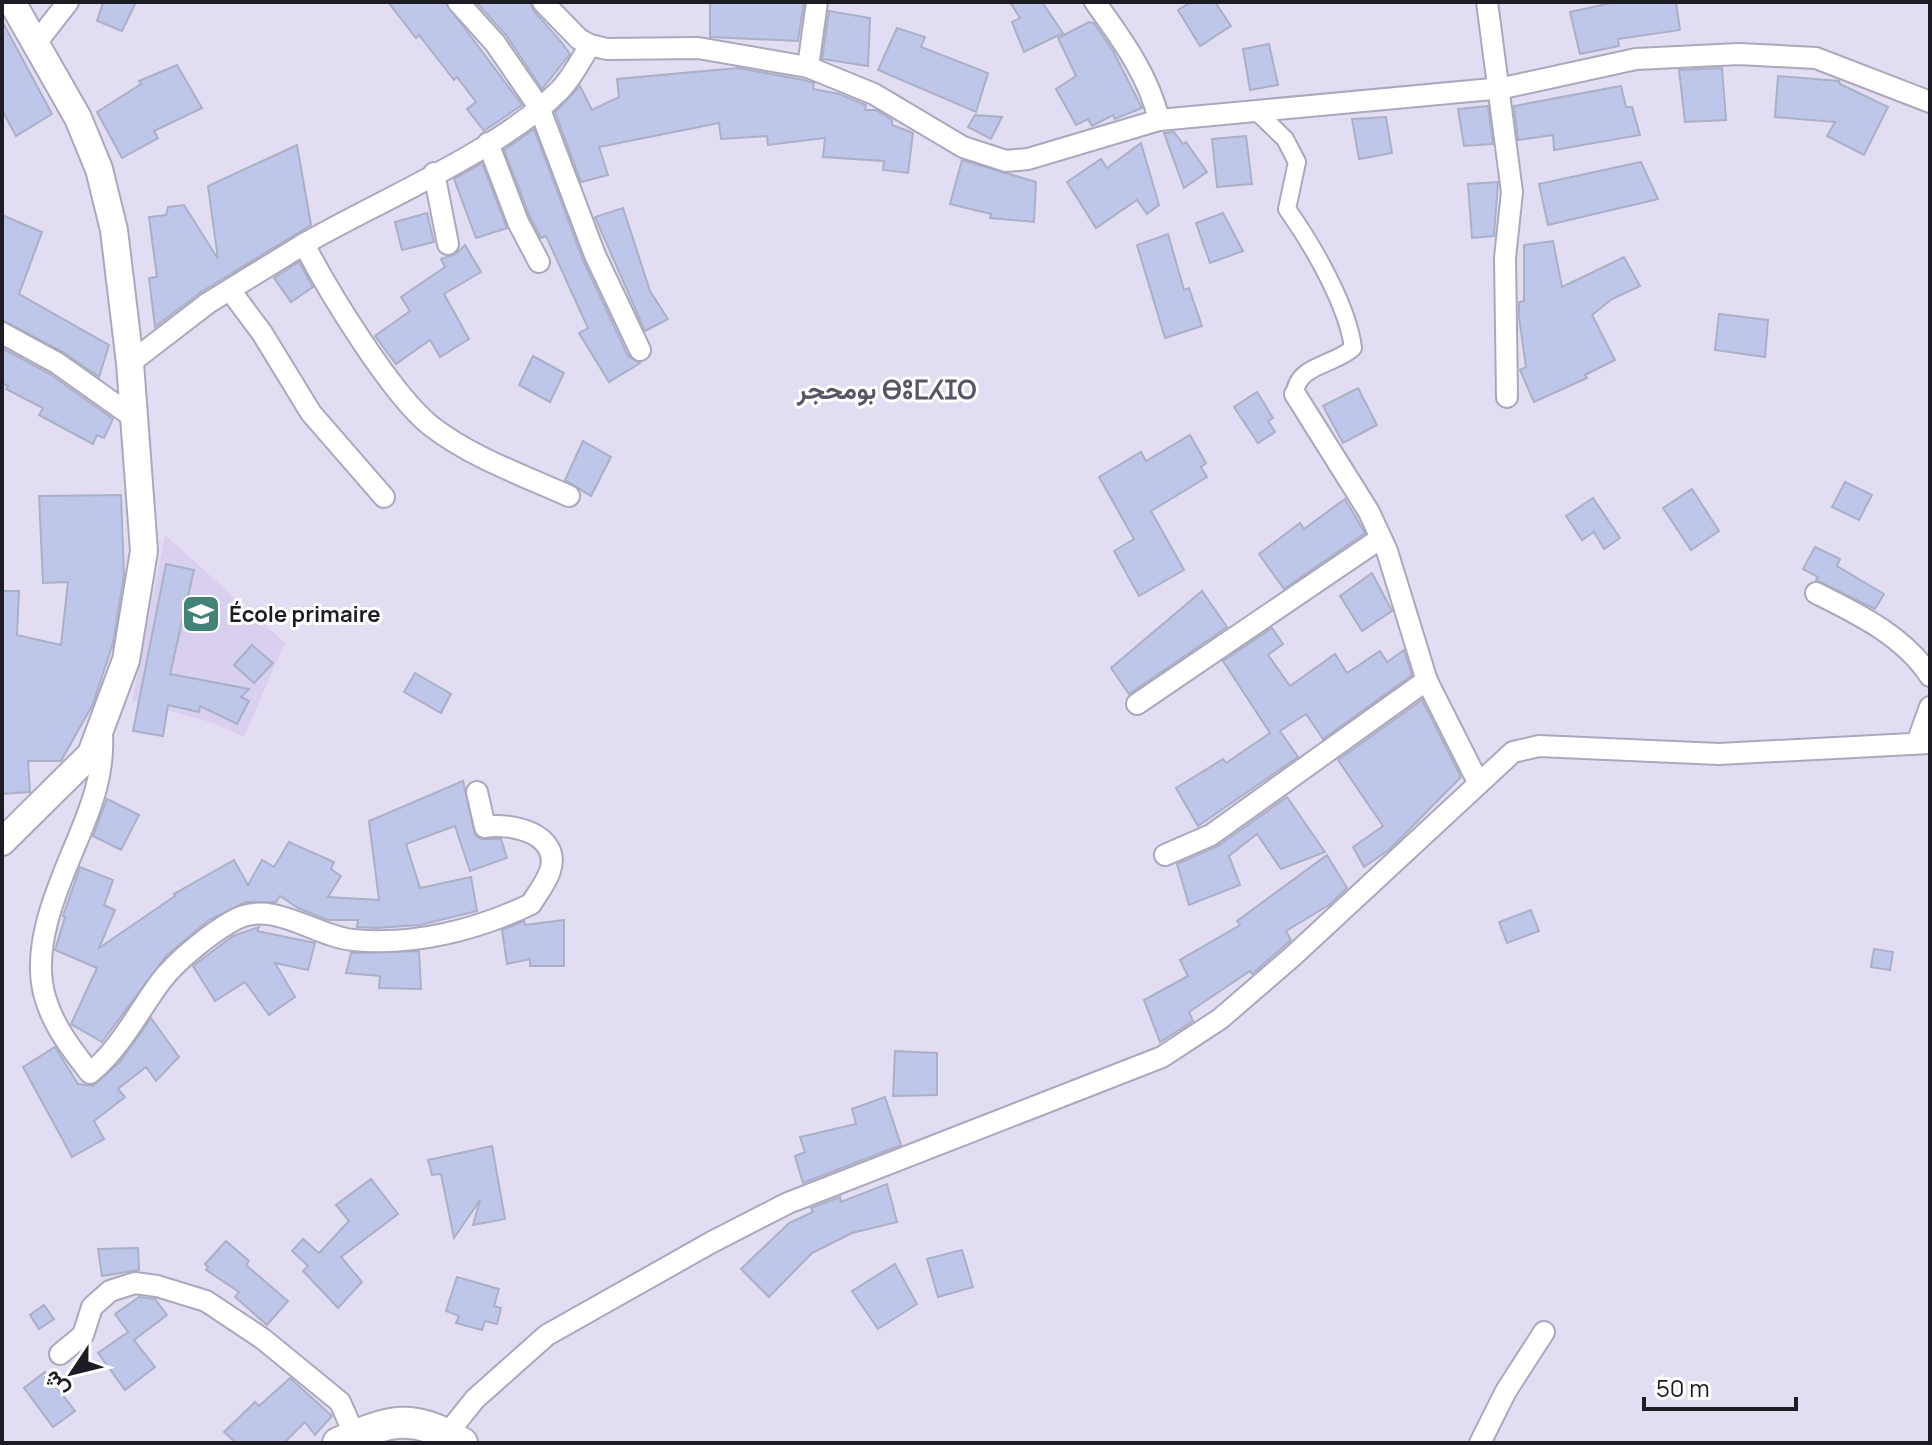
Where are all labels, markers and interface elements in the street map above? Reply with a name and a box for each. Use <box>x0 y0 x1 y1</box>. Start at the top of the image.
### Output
district label: بومحجر ⴱⵓⵎⵃⵊⵔ <box>796 371 977 407</box>
school or university icon: École primaire <box>180 593 222 635</box>
place label: École primaire <box>229 599 381 629</box>
north arrow <box>32 1333 112 1413</box>
scale bar <box>1644 1361 1796 1411</box>
text: ش <box>36 1365 75 1404</box>
text: 50 m <box>1656 1371 1710 1404</box>

